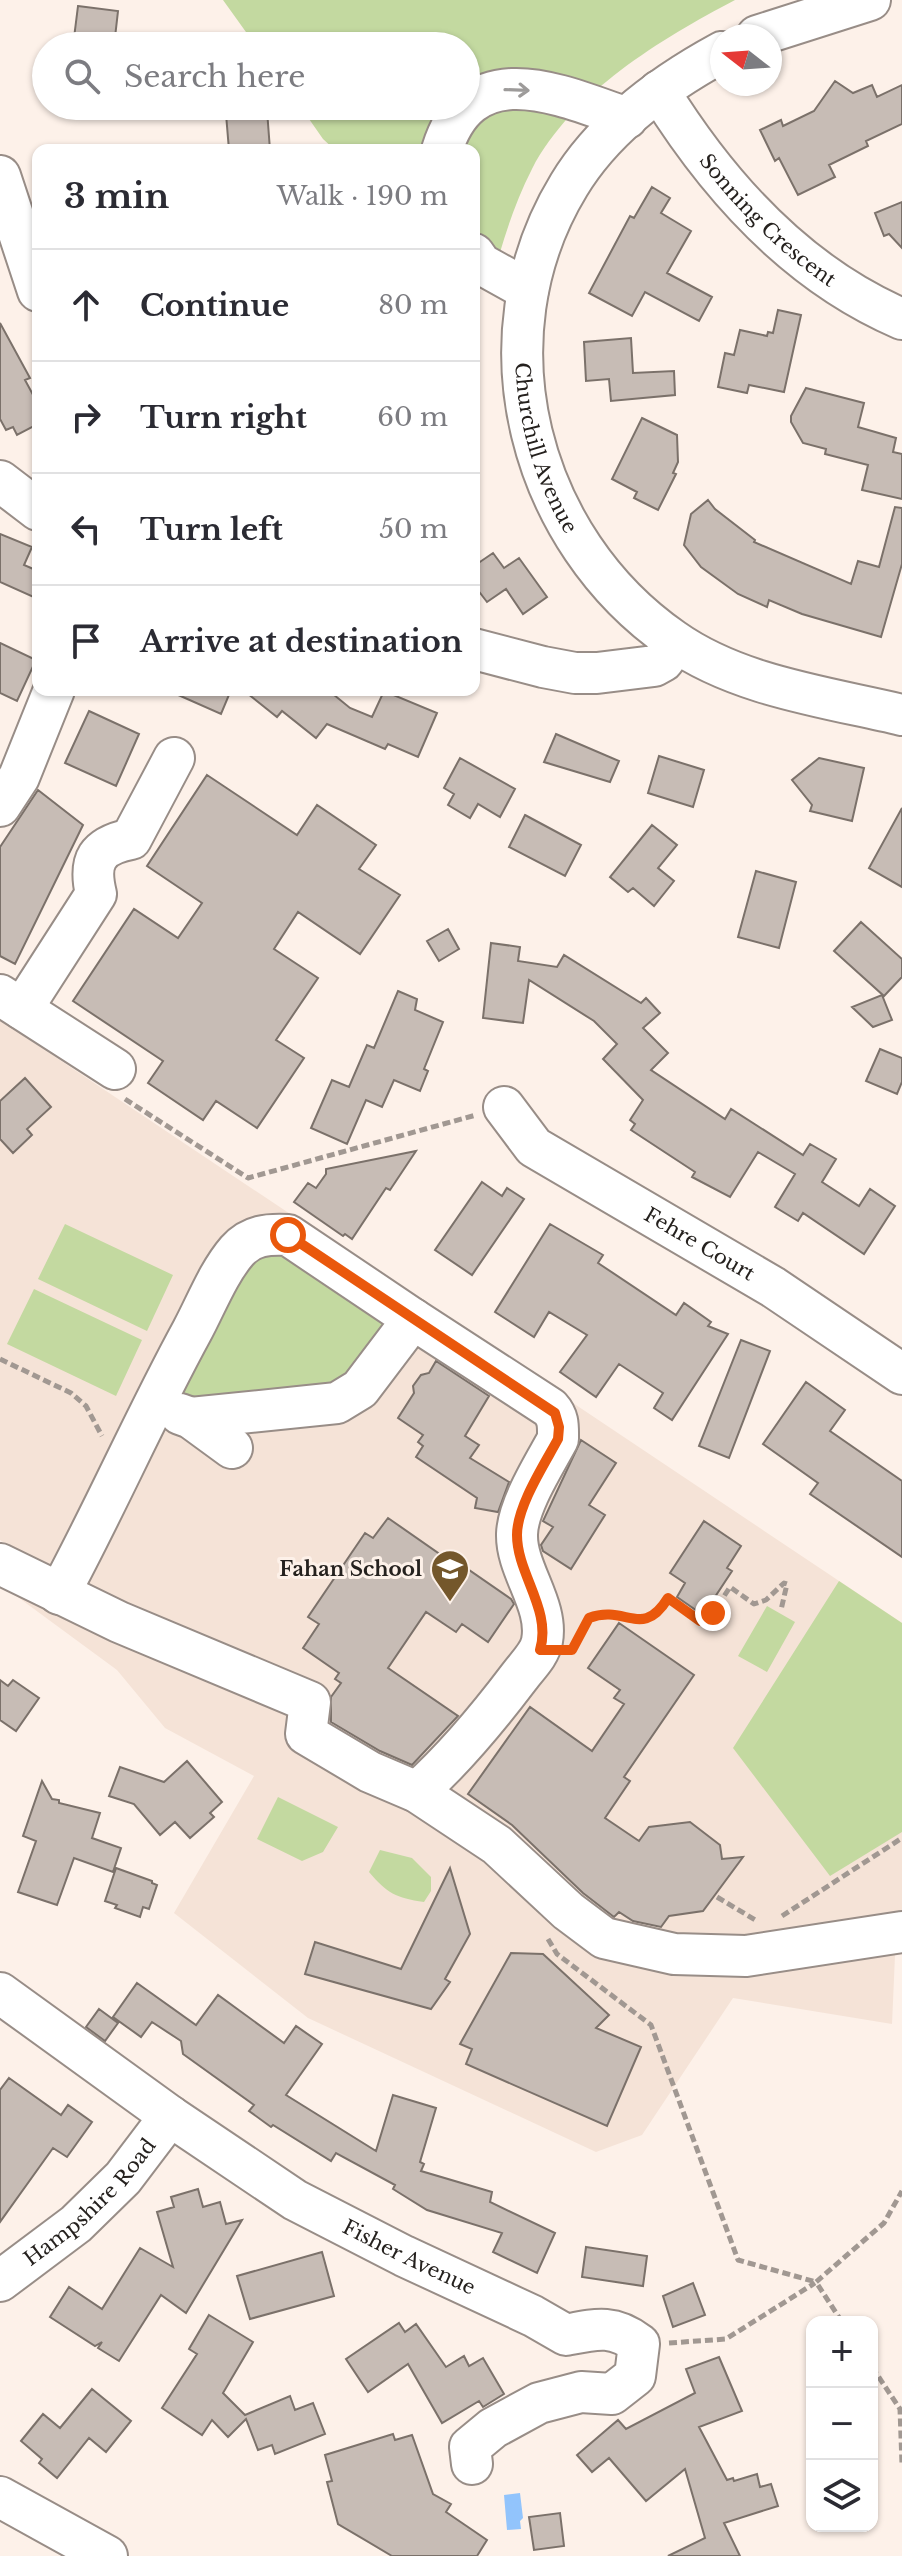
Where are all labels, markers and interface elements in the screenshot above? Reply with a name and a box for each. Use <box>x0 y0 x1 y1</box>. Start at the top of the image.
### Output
north arrow <box>710 24 782 96</box>
search box <box>32 32 480 120</box>
icon: search <box>60 54 104 98</box>
text: Search here <box>124 58 305 95</box>
one-way arrow <box>503 82 530 97</box>
street label: Sonning Crescent <box>695 149 841 292</box>
text: 3 min <box>64 175 169 217</box>
text: Walk · 190 m <box>277 180 448 212</box>
icon: ahead <box>64 283 108 327</box>
text: Continue <box>140 287 289 324</box>
text: 80 m <box>378 289 448 321</box>
street label: Churchill Avenue <box>510 362 582 537</box>
icon: right <box>64 395 108 439</box>
text: Turn right <box>140 399 307 436</box>
text: 60 m <box>377 401 448 433</box>
icon: left <box>64 507 108 551</box>
text: Turn left <box>140 511 283 548</box>
text: 50 m <box>379 513 448 545</box>
icon: arrive <box>64 619 108 663</box>
text: Arrive at destination <box>140 623 463 660</box>
street label: Fehre Court <box>640 1202 760 1286</box>
route start <box>270 1217 306 1253</box>
school or university icon: Fahan School <box>429 1548 471 1603</box>
place label: Fahan School <box>279 1557 422 1581</box>
route end <box>695 1595 731 1631</box>
street label: Hampshire Road <box>19 2134 161 2271</box>
street label: Fisher Avenue <box>339 2215 479 2300</box>
map controls <box>806 2316 878 2532</box>
button: + <box>806 2316 878 2388</box>
button: − <box>806 2388 878 2460</box>
button: layers <box>806 2460 878 2532</box>

